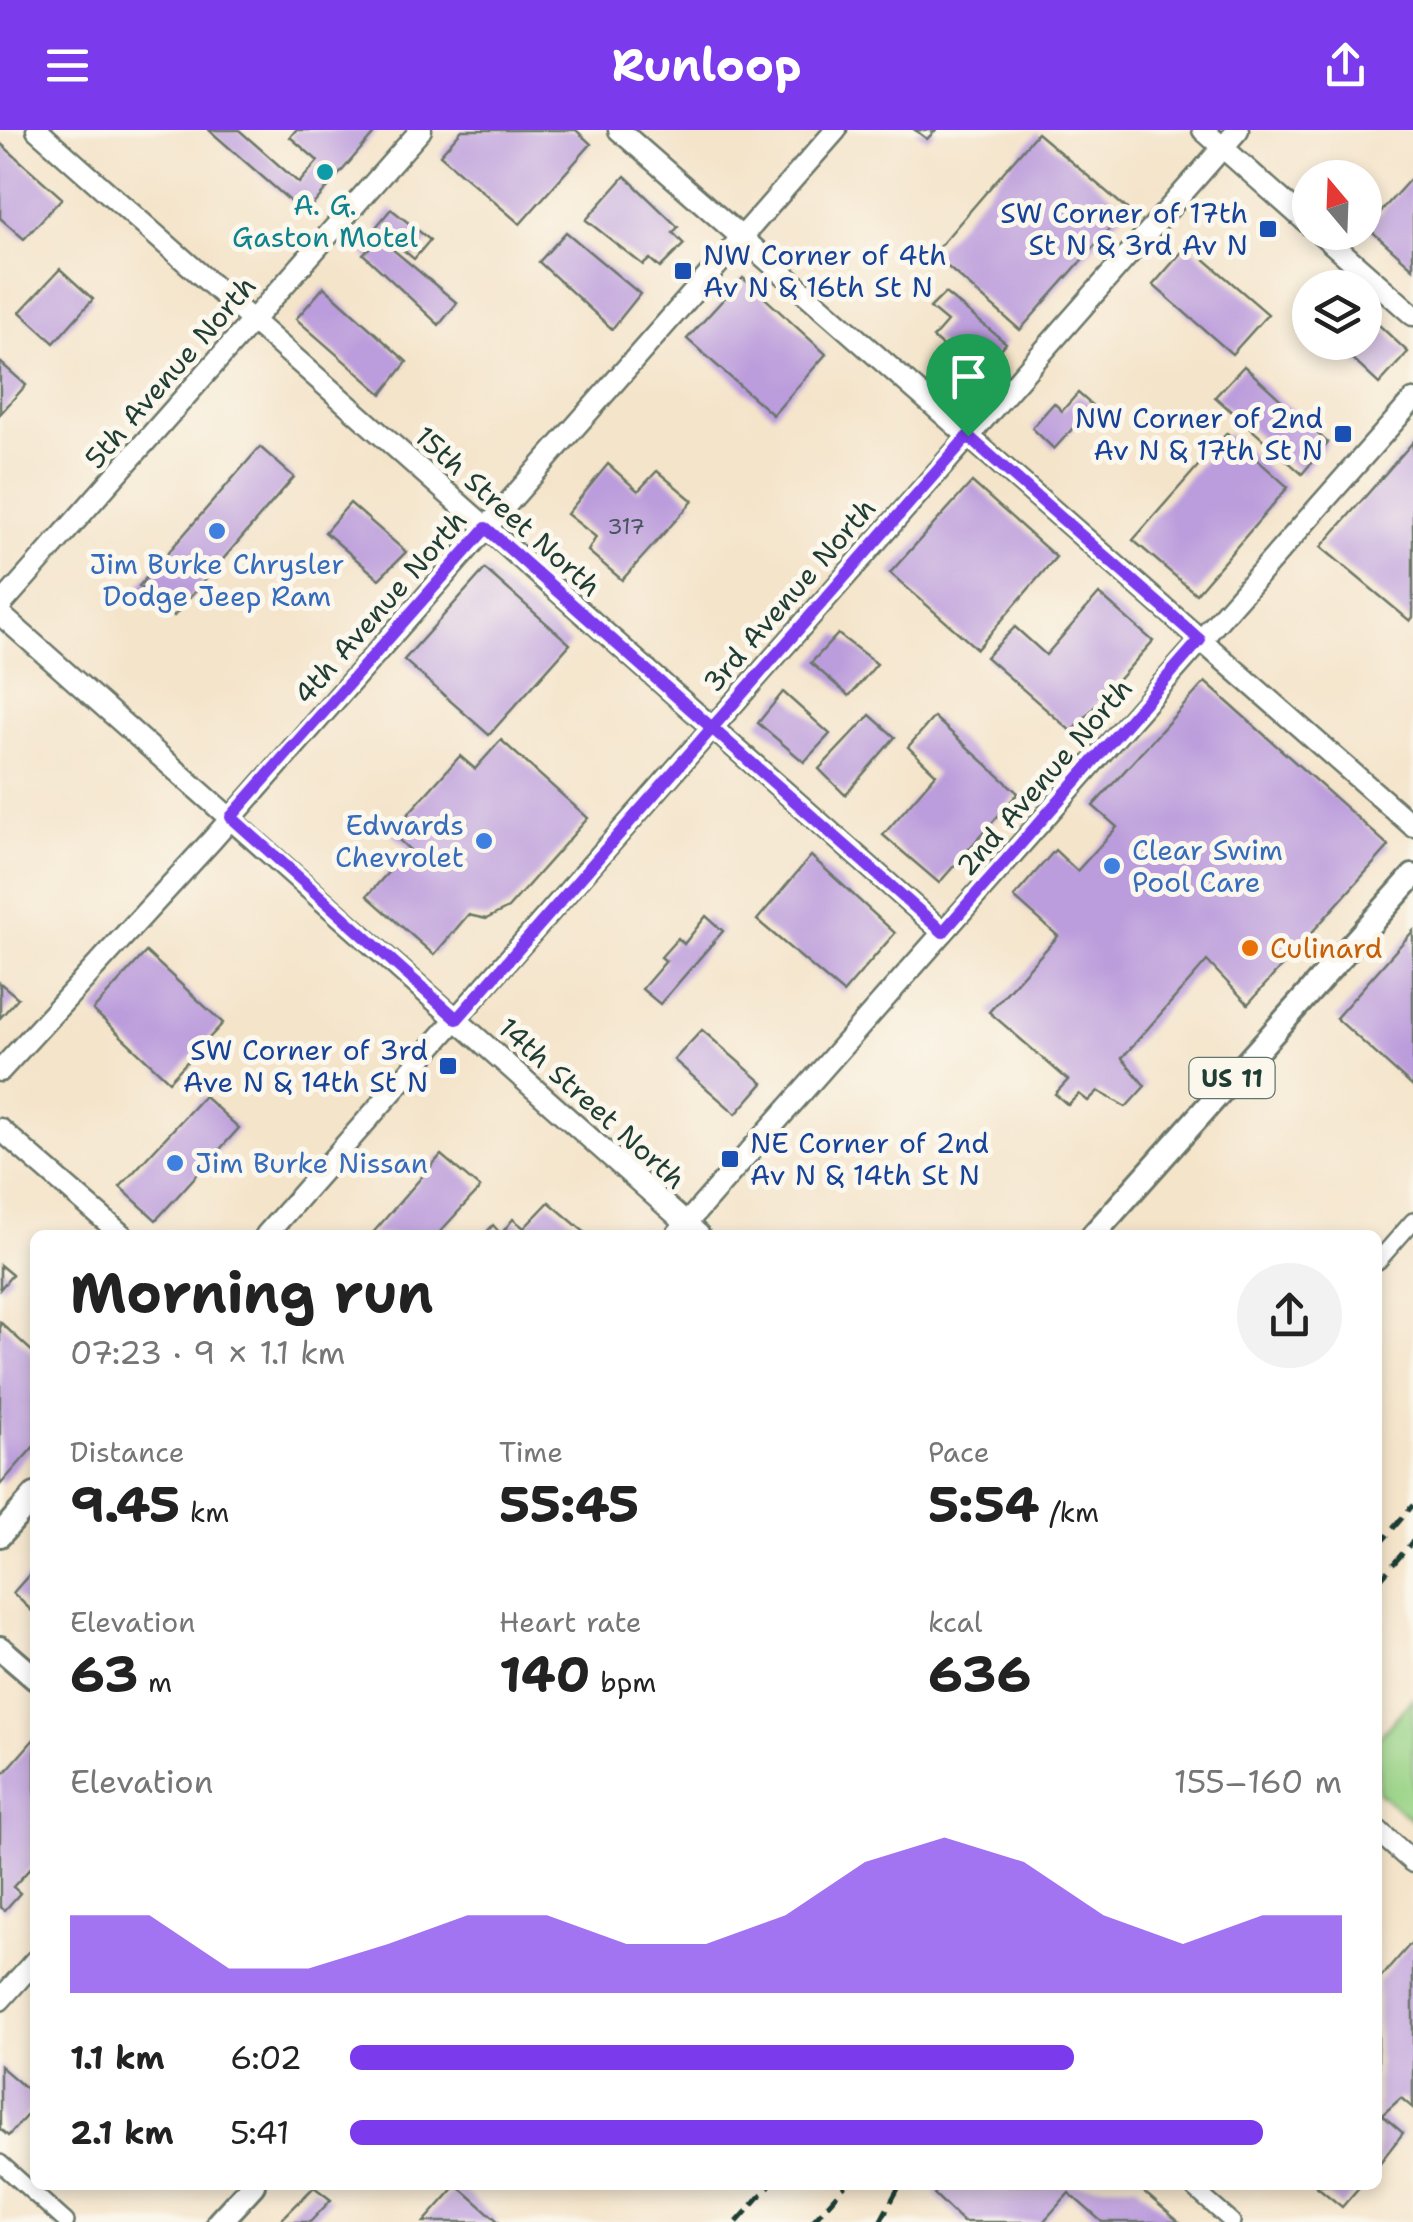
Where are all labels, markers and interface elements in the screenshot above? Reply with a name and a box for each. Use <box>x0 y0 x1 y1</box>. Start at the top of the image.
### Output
text: Runloop <box>611 35 802 95</box>
icon: menu <box>40 38 95 93</box>
icon: share <box>1318 38 1373 93</box>
north arrow <box>1292 160 1382 250</box>
map controls <box>1292 160 1382 360</box>
marker: A. G. Gaston Motel <box>314 161 336 183</box>
place label: A. G. Gaston Motel <box>232 186 418 256</box>
place label: SW Corner of 17th St N & 3rd Av N <box>1000 194 1248 264</box>
marker: SW Corner of 17th St N & 3rd Av N <box>1257 218 1279 240</box>
place label: NW Corner of 4th Av N & 16th St N <box>703 236 947 306</box>
marker: NW Corner of 4th Av N & 16th St N <box>672 260 694 282</box>
street label: 5th Avenue North <box>76 268 264 476</box>
button: layers <box>1292 270 1382 360</box>
pin <box>926 334 1011 437</box>
icon: arrive <box>941 349 996 404</box>
place label: NW Corner of 2nd Av N & 17th St N <box>1075 399 1323 469</box>
street label: 15th Street North <box>407 417 609 605</box>
marker: NW Corner of 2nd Av N & 17th St N <box>1332 423 1354 445</box>
street label: 3rd Avenue North <box>694 490 884 700</box>
street label: 4th Avenue North <box>285 502 475 712</box>
house number: 317 <box>607 512 645 541</box>
marker: Jim Burke Chrysler Dodge Jeep Ram <box>206 520 228 542</box>
place label: Jim Burke Chrysler Dodge Jeep Ram <box>89 545 345 615</box>
street label: 2nd Avenue North <box>947 670 1141 884</box>
place label: Edwards Chevrolet <box>335 806 464 876</box>
marker: Edwards Chevrolet <box>473 830 495 852</box>
place label: Clear Swim Pool Care <box>1132 831 1283 901</box>
marker: Clear Swim Pool Care <box>1101 855 1123 877</box>
place label: Culinard <box>1270 929 1383 967</box>
marker: Culinard <box>1239 937 1261 959</box>
street label: 14th Street North <box>490 1009 694 1197</box>
place label: SW Corner of 3rd Ave N & 14th St N <box>183 1031 428 1101</box>
marker: SW Corner of 3rd Ave N & 14th St N <box>437 1055 459 1077</box>
road number: US 11 <box>1190 1058 1274 1098</box>
place label: NE Corner of 2nd Av N & 14th St N <box>750 1124 989 1194</box>
place label: Jim Burke Nissan <box>195 1144 428 1182</box>
marker: NE Corner of 2nd Av N & 14th St N <box>719 1148 741 1170</box>
marker: Jim Burke Nissan <box>164 1152 186 1174</box>
text: Morning run <box>70 1256 434 1330</box>
button: share <box>1237 1263 1342 1368</box>
text: 07:23 · 9 × 1.1 km <box>70 1331 345 1374</box>
text: Distance <box>70 1433 185 1471</box>
text: Time <box>499 1433 563 1471</box>
text: Pace <box>928 1433 990 1471</box>
text: 9.45 <box>70 1471 180 1538</box>
text: 55:45 <box>499 1471 639 1538</box>
text: 5:54 <box>928 1471 1040 1538</box>
text: km <box>180 1493 229 1531</box>
text: /km <box>1040 1493 1099 1531</box>
text: Elevation <box>70 1603 195 1641</box>
text: Heart rate <box>499 1603 642 1641</box>
text: kcal <box>928 1603 982 1641</box>
text: 63 <box>70 1641 138 1708</box>
text: 140 <box>499 1641 591 1708</box>
text: 636 <box>928 1641 1031 1708</box>
text: m <box>138 1663 172 1701</box>
text: bpm <box>591 1663 657 1701</box>
text: Elevation <box>70 1760 213 1803</box>
text: 155–160 m <box>1174 1760 1342 1803</box>
text: 1.1 km <box>70 2036 165 2079</box>
text: 6:02 <box>230 2036 302 2079</box>
text: 2.1 km <box>70 2111 174 2154</box>
text: 5:41 <box>230 2111 289 2154</box>

